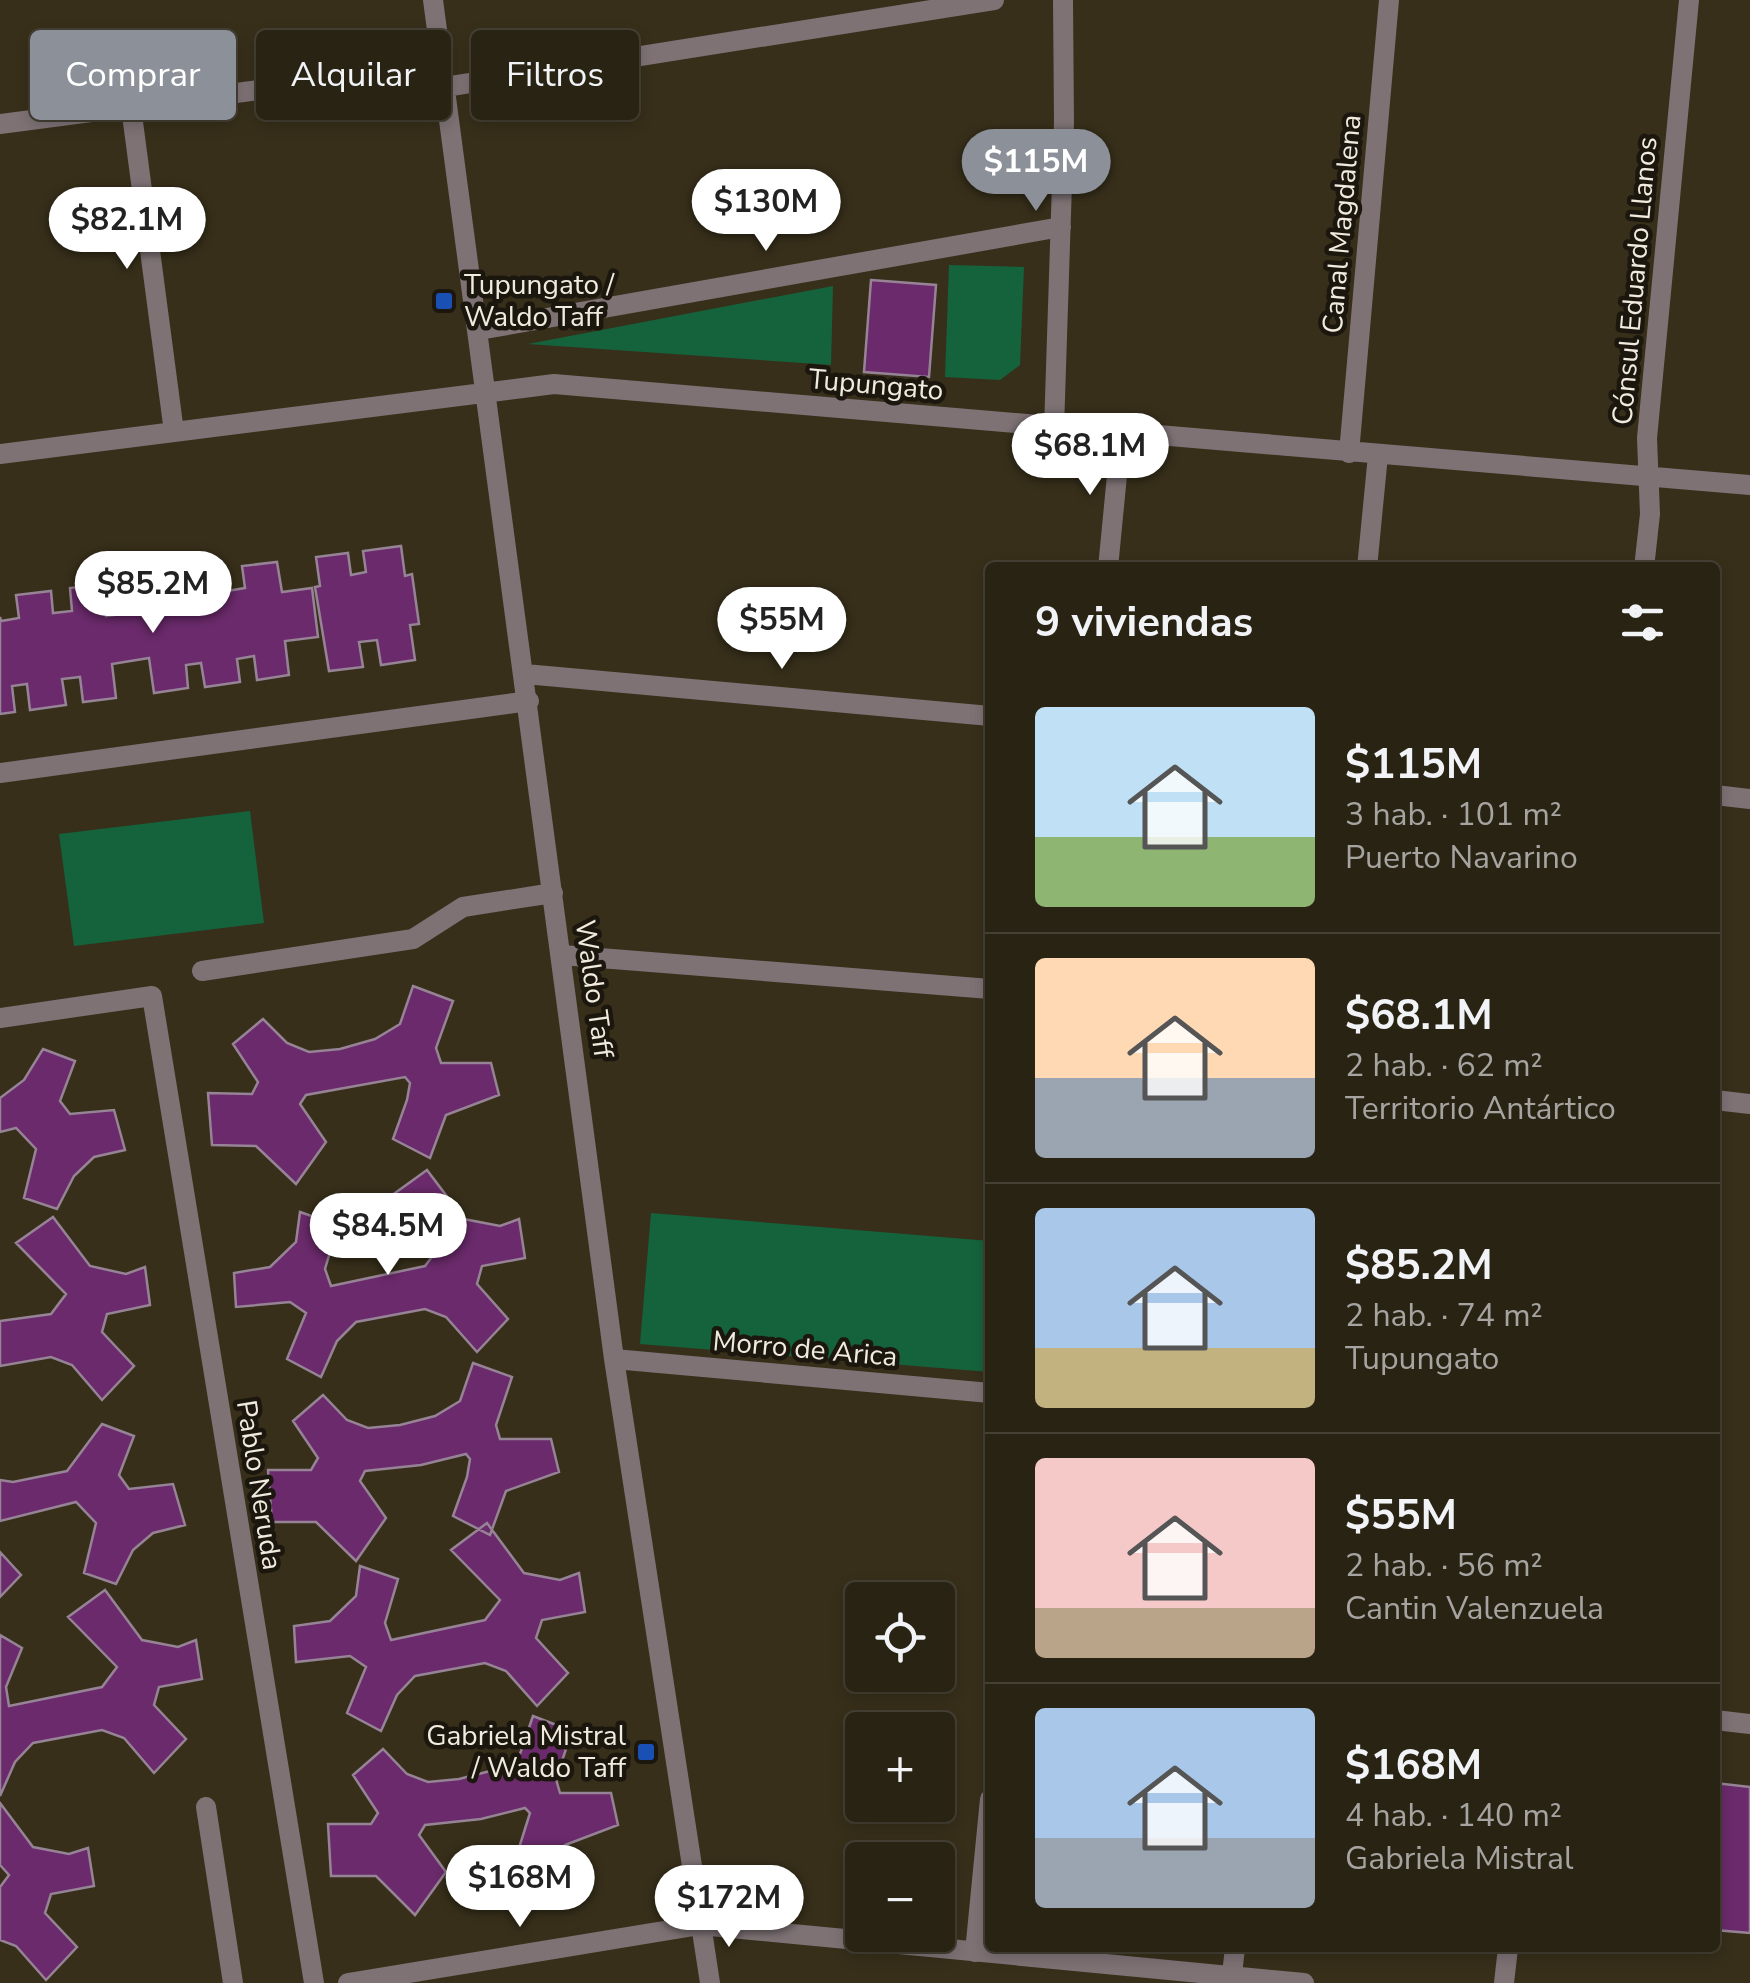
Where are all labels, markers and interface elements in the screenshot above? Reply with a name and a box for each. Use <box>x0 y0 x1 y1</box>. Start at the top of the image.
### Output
chip: Comprar <box>30 30 236 120</box>
chip: Alquilar <box>256 30 451 120</box>
chip: Filtros <box>471 30 639 120</box>
street label: Canal Magdalena <box>1314 113 1370 335</box>
pin: $115M <box>966 129 1106 214</box>
street label: Cónsul Eduardo Llanos <box>1603 135 1667 427</box>
text: $115M <box>984 140 1088 183</box>
pin: $130M <box>696 169 836 254</box>
text: $130M <box>714 180 818 223</box>
pin: $82.1M <box>46 187 208 272</box>
text: $82.1M <box>71 198 183 241</box>
place label: Tupungato / Waldo Taff <box>464 266 615 336</box>
marker: Tupungato / Waldo Taff <box>433 290 455 312</box>
street label: Tupungato <box>807 360 945 410</box>
pin: $68.1M <box>1009 413 1171 498</box>
text: $68.1M <box>1034 424 1146 467</box>
pin: $85.2M <box>72 551 234 636</box>
text: $85.2M <box>97 562 209 605</box>
pin: $55M <box>723 587 841 672</box>
text: 9 viviendas <box>1035 594 1253 651</box>
icon: filters <box>1615 595 1670 650</box>
text: $55M <box>739 598 825 641</box>
text: $115M <box>1345 736 1482 793</box>
icon: home <box>1115 747 1235 867</box>
text: 3 hab. · 101 m² <box>1345 793 1562 836</box>
text: Puerto Navarino <box>1345 836 1578 879</box>
street label: Waldo Taff <box>566 918 623 1061</box>
text: $68.1M <box>1345 987 1493 1044</box>
icon: home <box>1115 998 1235 1118</box>
text: 2 hab. · 62 m² <box>1345 1044 1543 1087</box>
text: Territorio Antártico <box>1345 1087 1616 1130</box>
pin: $84.5M <box>307 1193 469 1278</box>
text: $84.5M <box>332 1204 444 1247</box>
text: $85.2M <box>1345 1237 1493 1294</box>
icon: home <box>1115 1248 1235 1368</box>
text: 2 hab. · 74 m² <box>1345 1294 1543 1337</box>
street label: Morro de Arica <box>711 1322 899 1376</box>
text: Tupungato <box>1345 1337 1499 1380</box>
street label: Pablo Neruda <box>227 1397 291 1573</box>
text: $55M <box>1345 1487 1457 1544</box>
icon: home <box>1115 1498 1235 1618</box>
text: 2 hab. · 56 m² <box>1345 1544 1543 1587</box>
map controls <box>845 1582 955 1952</box>
button: locate <box>845 1582 955 1692</box>
text: Cantin Valenzuela <box>1345 1587 1604 1630</box>
button: + <box>845 1712 955 1822</box>
place label: Gabriela Mistral / Waldo Taff <box>426 1717 627 1787</box>
text: $168M <box>1345 1737 1482 1794</box>
marker: Gabriela Mistral / Waldo Taff <box>635 1741 657 1763</box>
icon: home <box>1115 1748 1235 1868</box>
text: 4 hab. · 140 m² <box>1345 1794 1562 1837</box>
text: Gabriela Mistral <box>1345 1837 1573 1880</box>
button: − <box>845 1842 955 1952</box>
pin: $168M <box>450 1845 590 1930</box>
text: $168M <box>468 1856 572 1899</box>
pin: $172M <box>659 1865 799 1950</box>
text: $172M <box>677 1876 781 1919</box>

